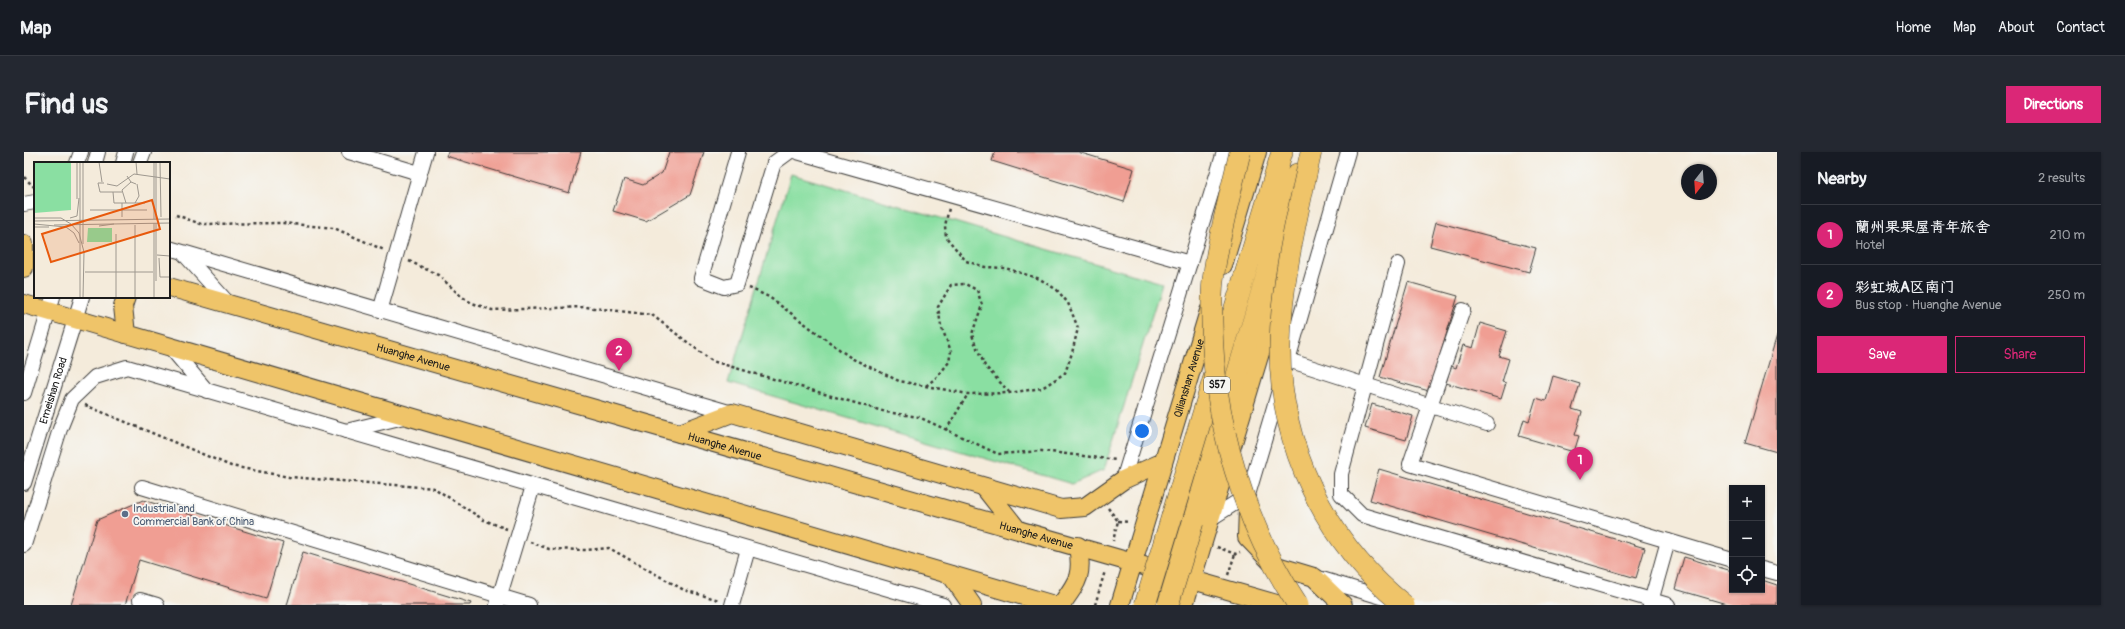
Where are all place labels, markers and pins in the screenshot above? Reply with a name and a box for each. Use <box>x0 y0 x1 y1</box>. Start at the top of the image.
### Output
pin: 2 <box>606 338 632 371</box>
pin: 1 <box>1567 447 1593 480</box>
place label: Industrial and Commercial Bank of China <box>133 502 254 528</box>
marker: Industrial and Commercial Bank of China <box>120 509 130 519</box>

